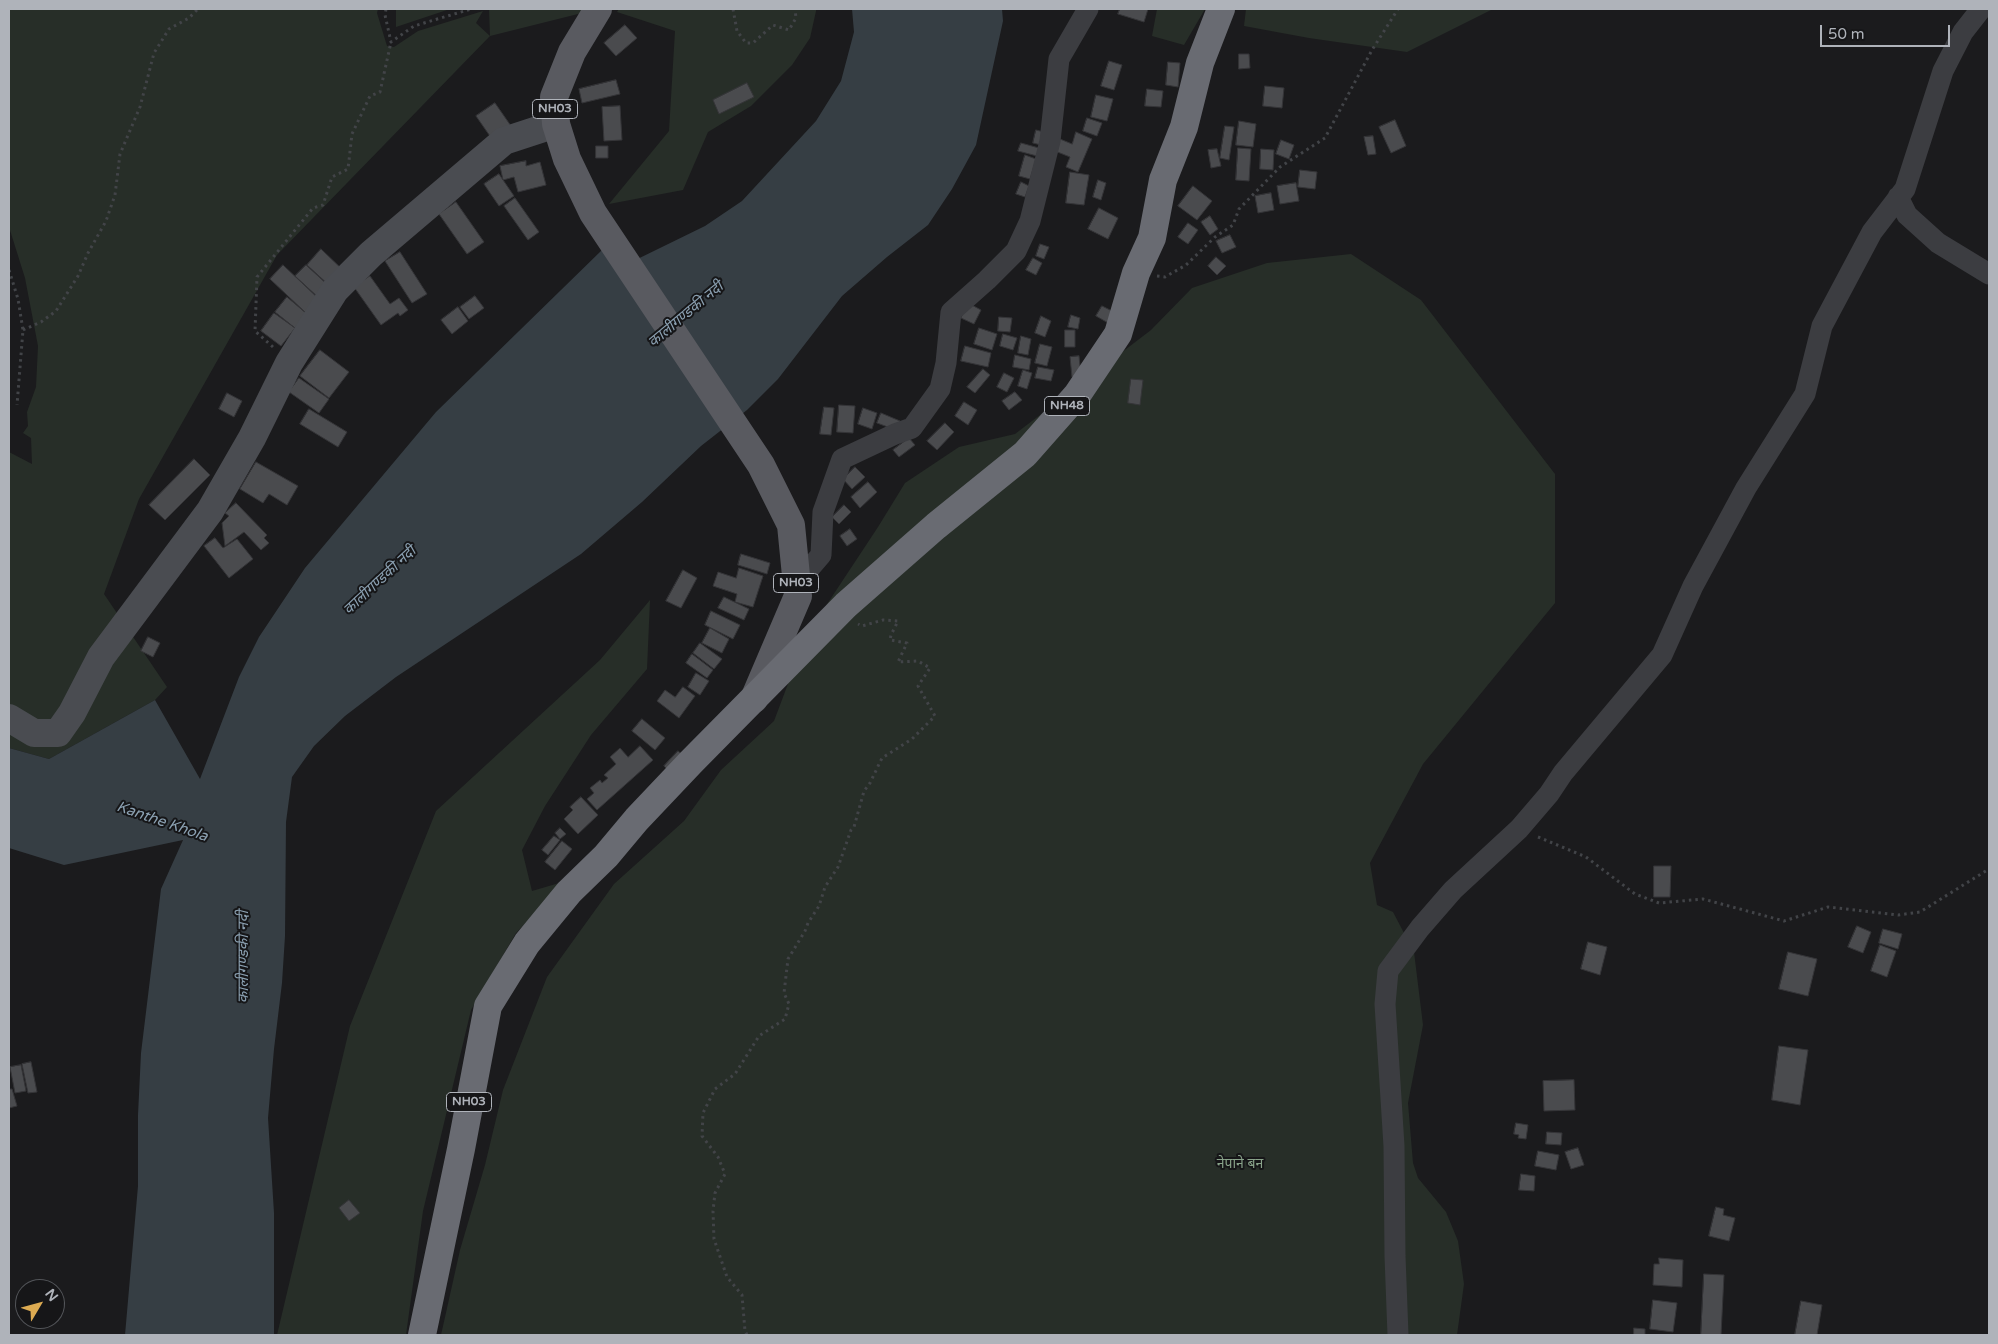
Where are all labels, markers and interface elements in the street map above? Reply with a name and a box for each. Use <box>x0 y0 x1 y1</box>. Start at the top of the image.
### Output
scale bar <box>1823 15 1953 47</box>
text: 50 m <box>1828 25 1865 43</box>
road number: NH03 <box>532 100 578 118</box>
water label: कालीगण्डकी नदी <box>645 278 727 352</box>
road number: NH48 <box>1044 396 1090 416</box>
water label: कालीगण्डकी नदी <box>340 543 420 619</box>
road number: NH03 <box>774 574 818 592</box>
water label: Kanthe Khola <box>114 798 210 846</box>
water label: कालीगण्डकी नदी <box>235 911 253 1003</box>
road number: NH03 <box>446 1092 492 1112</box>
park label: नेपाने बन <box>1217 1156 1263 1172</box>
north arrow <box>15 1279 65 1329</box>
text: N <box>41 1286 62 1305</box>

